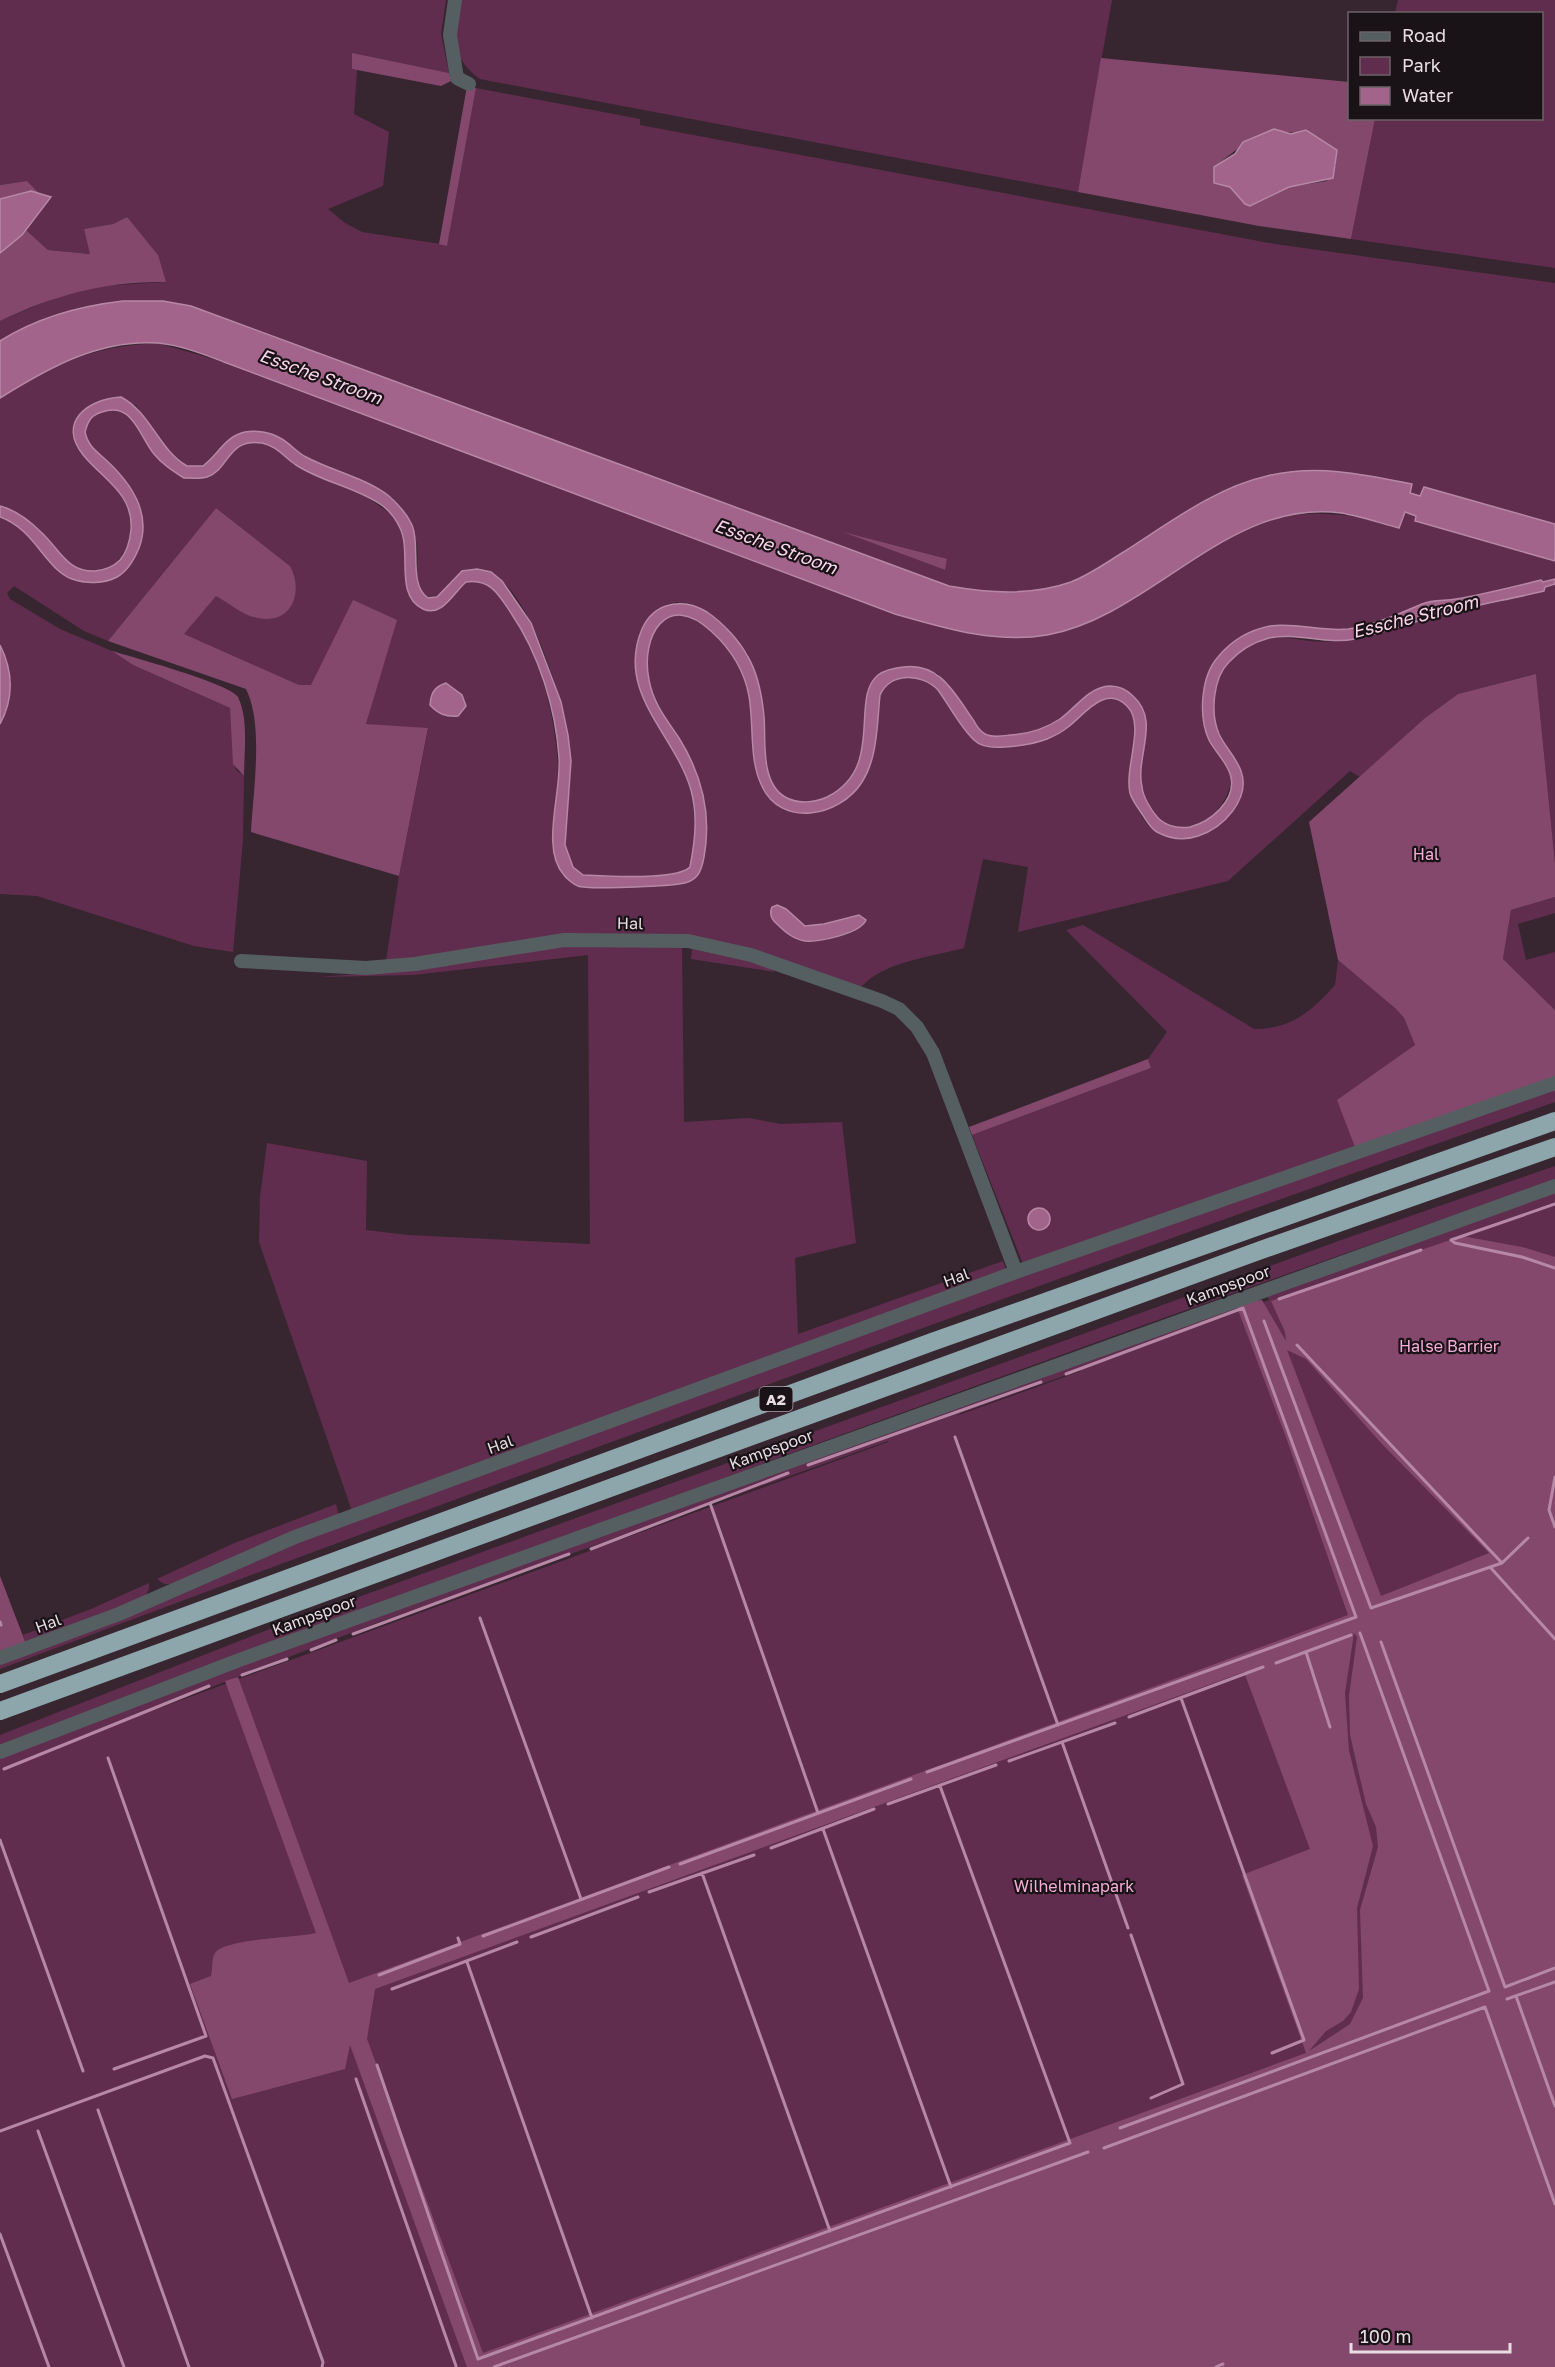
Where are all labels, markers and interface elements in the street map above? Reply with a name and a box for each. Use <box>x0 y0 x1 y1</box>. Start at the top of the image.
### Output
legend <box>1348 12 1543 120</box>
text: Road <box>1402 24 1446 46</box>
text: Park <box>1402 54 1441 76</box>
text: Water <box>1402 84 1453 106</box>
water label: Essche Stroom <box>257 344 386 409</box>
water label: Essche Stroom <box>712 514 841 579</box>
water label: Essche Stroom <box>1350 590 1481 642</box>
park label: Hal <box>1413 844 1439 864</box>
street label: Hal <box>617 913 643 933</box>
street label: Kampspoor <box>1183 1261 1273 1309</box>
street label: Hal <box>940 1263 972 1291</box>
park label: Halse Barrier <box>1399 1336 1499 1356</box>
road number: A2 <box>760 1387 792 1411</box>
street label: Kampspoor <box>726 1425 816 1473</box>
street label: Hal <box>484 1430 516 1458</box>
street label: Kampspoor <box>269 1591 359 1639</box>
street label: Hal <box>32 1609 64 1637</box>
park label: Wilhelminapark <box>1014 1876 1134 1896</box>
scale bar <box>1351 2316 1510 2354</box>
text: 100 m <box>1360 2325 1411 2347</box>

